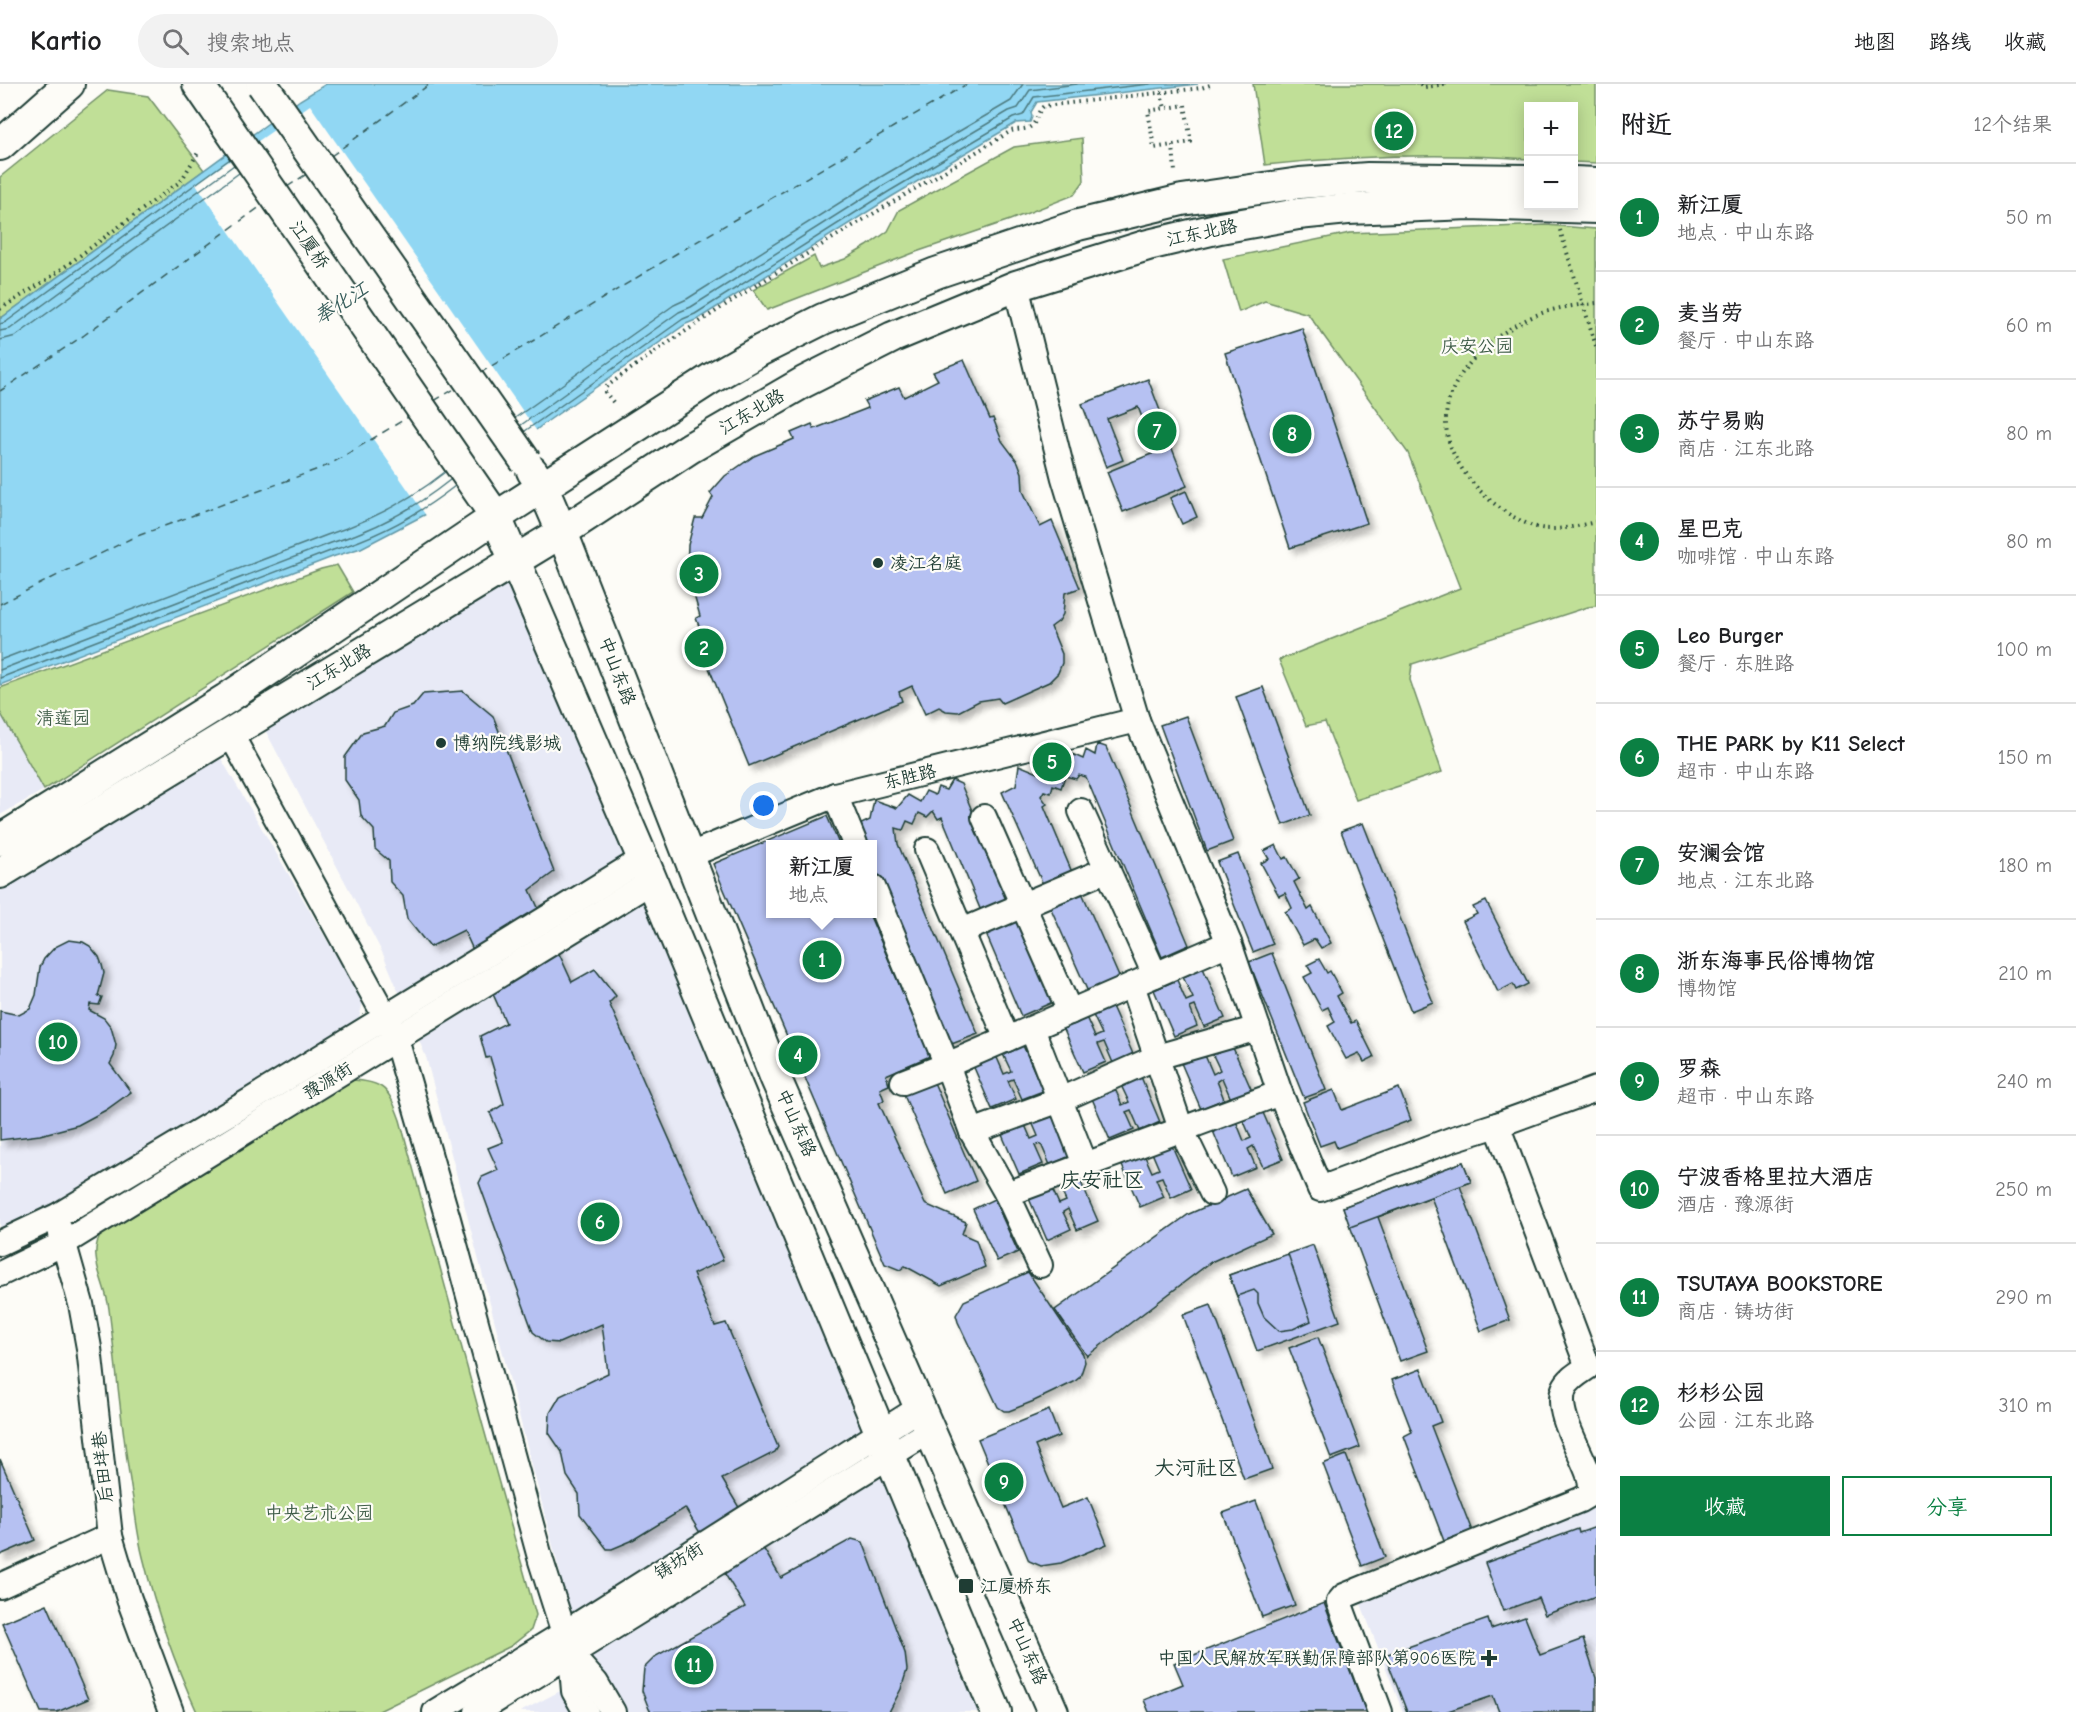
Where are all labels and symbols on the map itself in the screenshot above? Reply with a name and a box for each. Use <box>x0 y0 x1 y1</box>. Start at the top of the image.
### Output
pin: 12 <box>1374 108 1414 154</box>
street label: 江东北路 <box>1165 215 1239 251</box>
street label: 江厦桥 <box>285 217 333 273</box>
water label: 奉化江 <box>310 276 373 329</box>
park label: 庆安公园 <box>1441 336 1513 357</box>
street label: 江东北路 <box>716 385 788 439</box>
pin: 7 <box>1138 408 1176 454</box>
pin: 8 <box>1272 412 1312 456</box>
pin: 3 <box>680 552 718 596</box>
place label: 凌江名庭 <box>890 553 962 574</box>
marker: 凌江名庭 <box>871 556 885 570</box>
pin: 2 <box>684 626 724 670</box>
street label: 中山东路 <box>594 634 640 708</box>
street label: 江东北路 <box>303 639 375 695</box>
park label: 清莲园 <box>36 708 90 729</box>
place label: 博纳院线影城 <box>453 733 561 754</box>
marker: 博纳院线影城 <box>434 736 448 750</box>
pin: 5 <box>1032 740 1072 784</box>
street label: 东胜路 <box>881 760 939 794</box>
your location <box>749 791 778 820</box>
pin: 1 <box>802 938 842 982</box>
pin: 10 <box>38 1020 78 1064</box>
pin: 4 <box>778 1032 818 1078</box>
street label: 豫源街 <box>300 1058 356 1104</box>
street label: 中山东路 <box>772 1086 820 1160</box>
district label: 庆安社区 <box>1060 1168 1144 1192</box>
pin: 6 <box>580 1200 620 1244</box>
street label: 后田垟巷 <box>89 1430 117 1504</box>
district label: 大河社区 <box>1154 1456 1238 1480</box>
pin: 9 <box>984 1460 1024 1504</box>
park label: 中央艺术公园 <box>265 1503 373 1524</box>
street label: 铸坊街 <box>651 1538 707 1584</box>
place label: 江厦桥东 <box>980 1576 1052 1597</box>
marker: 江厦桥东 <box>957 1577 975 1595</box>
street label: 中山东路 <box>1003 1614 1051 1688</box>
pin: 11 <box>674 1642 714 1688</box>
place label: 中国人民解放军联勤保障部队第906医院 <box>1158 1648 1476 1669</box>
marker: 中国人民解放军联勤保障部队第906医院 <box>1480 1649 1498 1667</box>

